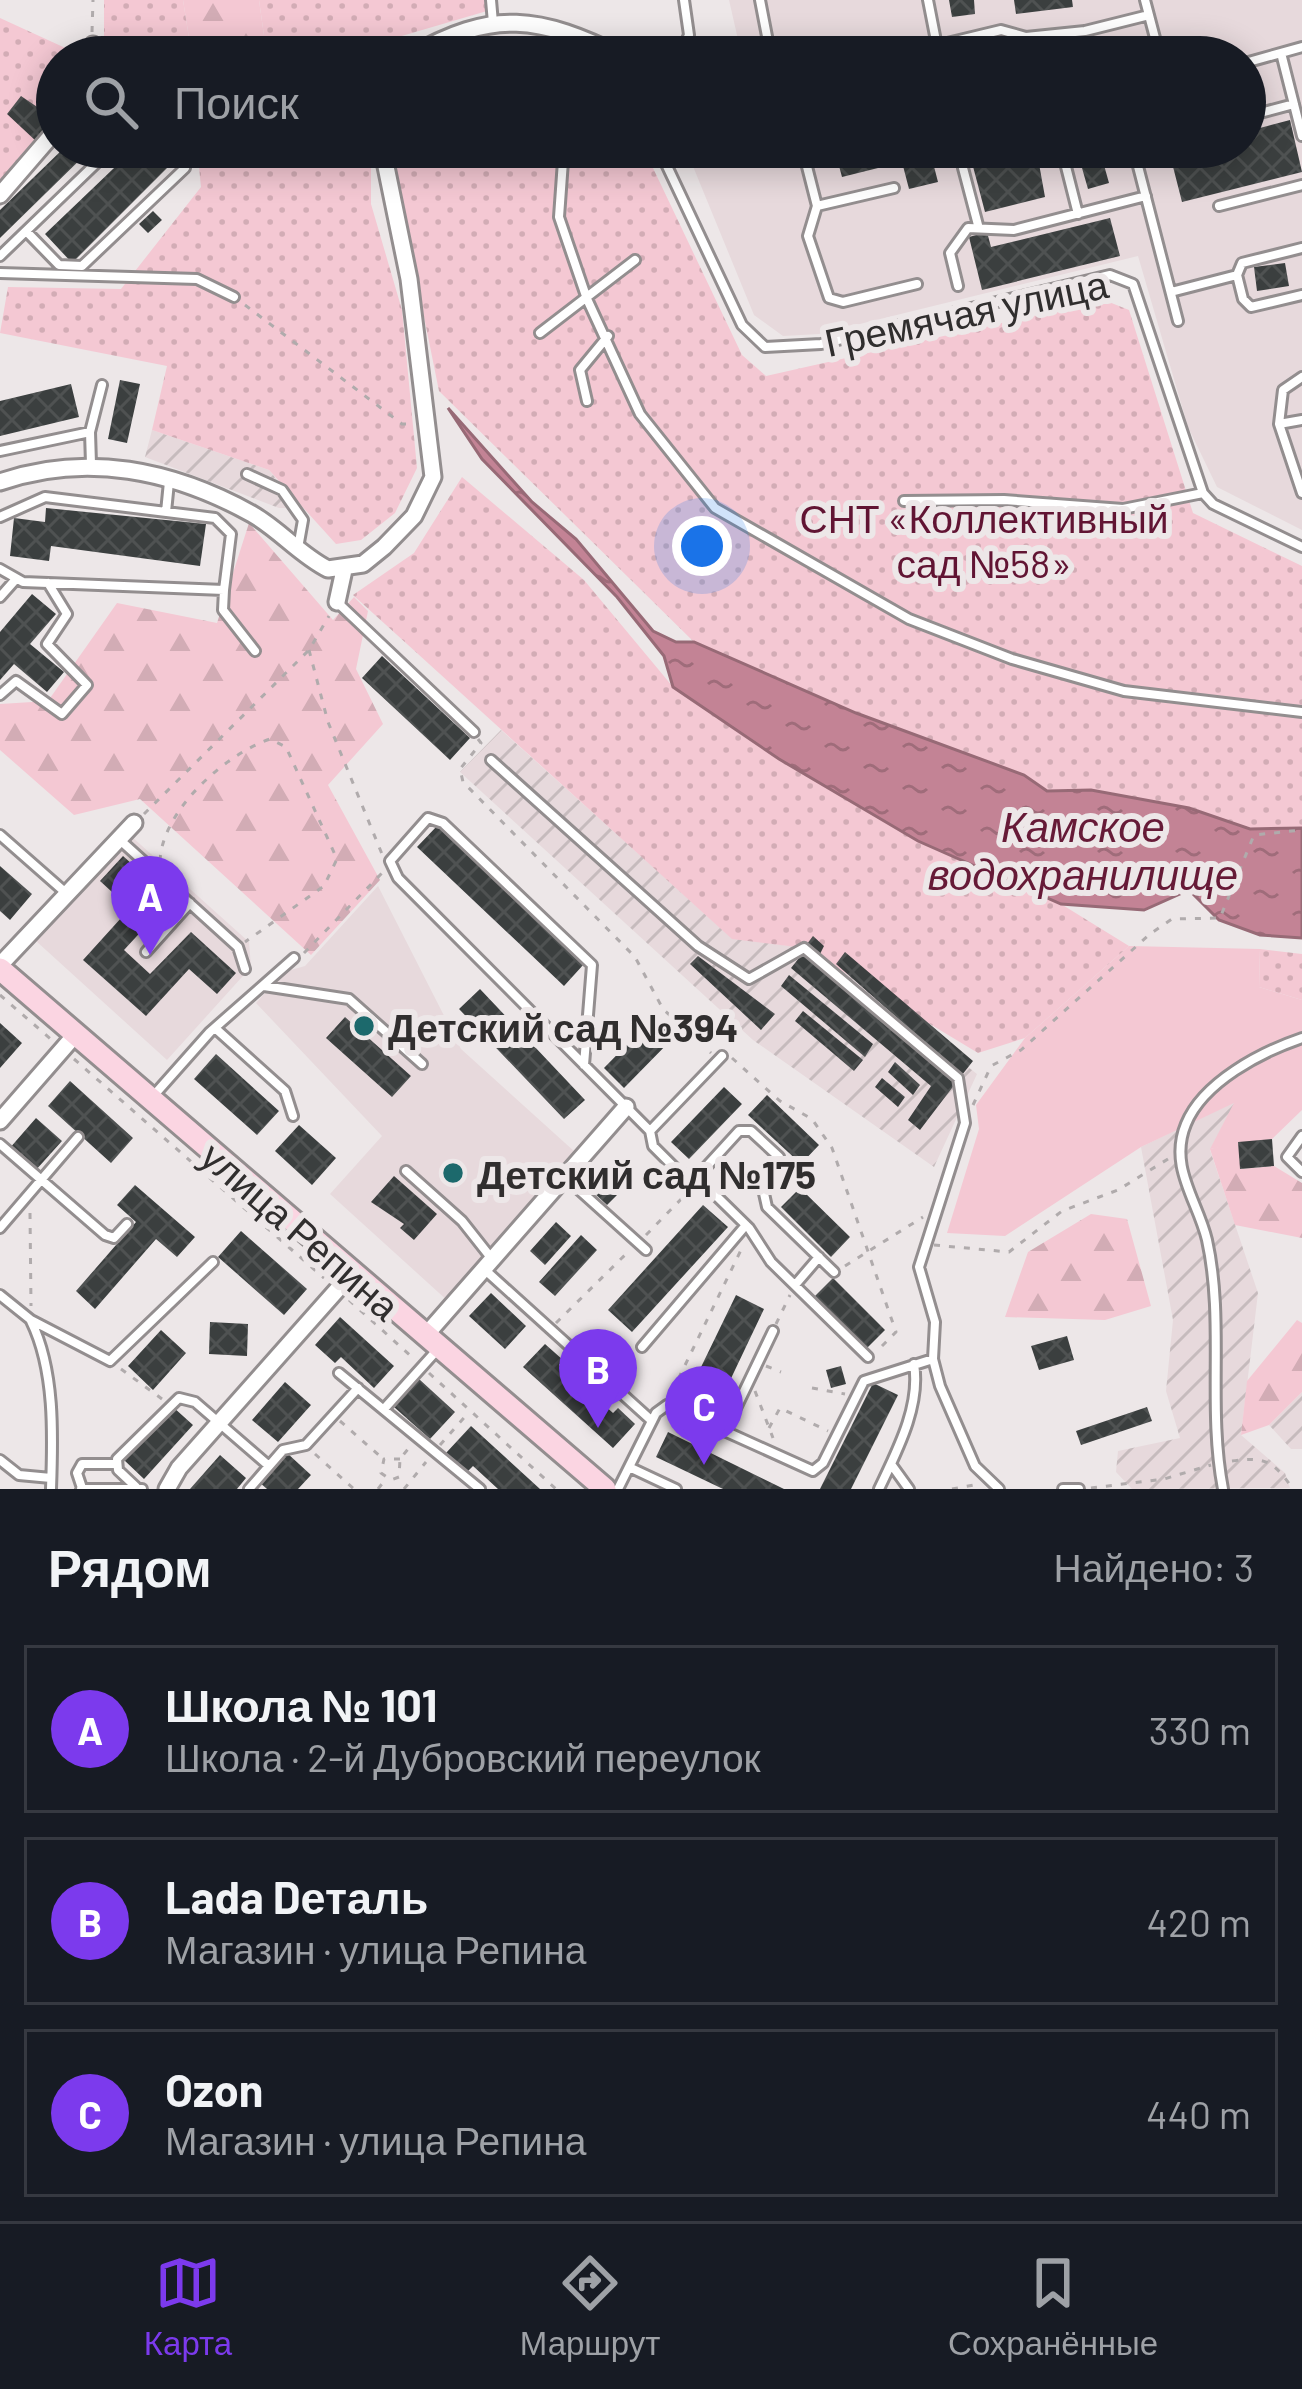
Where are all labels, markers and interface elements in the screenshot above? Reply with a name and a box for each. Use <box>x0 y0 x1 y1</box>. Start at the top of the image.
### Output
search box <box>36 36 1266 168</box>
icon: search <box>78 69 144 135</box>
text: Поиск <box>174 74 299 128</box>
street label: Гремячая улица <box>820 259 1112 365</box>
park label: СНТ «Коллективный сад №58» <box>800 494 1169 586</box>
your location <box>672 516 732 576</box>
water label: Камское водохранилище <box>928 800 1238 899</box>
pin: A <box>111 856 189 955</box>
place label: Детский сад №394 <box>388 1003 738 1050</box>
marker: Детский сад №394 <box>351 1013 377 1039</box>
street label: улица Репина <box>192 1131 410 1329</box>
place label: Детский сад №175 <box>477 1150 816 1197</box>
marker: Детский сад №175 <box>440 1160 466 1186</box>
pin: B <box>559 1329 637 1428</box>
pin: C <box>665 1366 743 1465</box>
text: Рядом <box>48 1536 212 1597</box>
text: Найдено: 3 <box>1054 1543 1254 1590</box>
text: Школа № 101 <box>165 1677 437 1731</box>
text: A <box>77 1706 103 1753</box>
text: 330 m <box>1149 1706 1251 1753</box>
text: Школа · 2-й Дубровский переулок <box>165 1733 761 1780</box>
text: Lada Dеталь <box>165 1869 428 1923</box>
text: B <box>78 1898 102 1945</box>
text: 420 m <box>1147 1898 1251 1945</box>
text: Магазин · улица Репина <box>165 1925 586 1972</box>
text: Ozon <box>165 2062 263 2116</box>
text: C <box>78 2090 102 2137</box>
text: 440 m <box>1146 2090 1251 2137</box>
text: Магазин · улица Репина <box>165 2116 586 2163</box>
tab: Карта <box>144 2250 232 2363</box>
tab: Маршрут <box>520 2250 660 2363</box>
tab: Сохранённые <box>948 2250 1158 2363</box>

